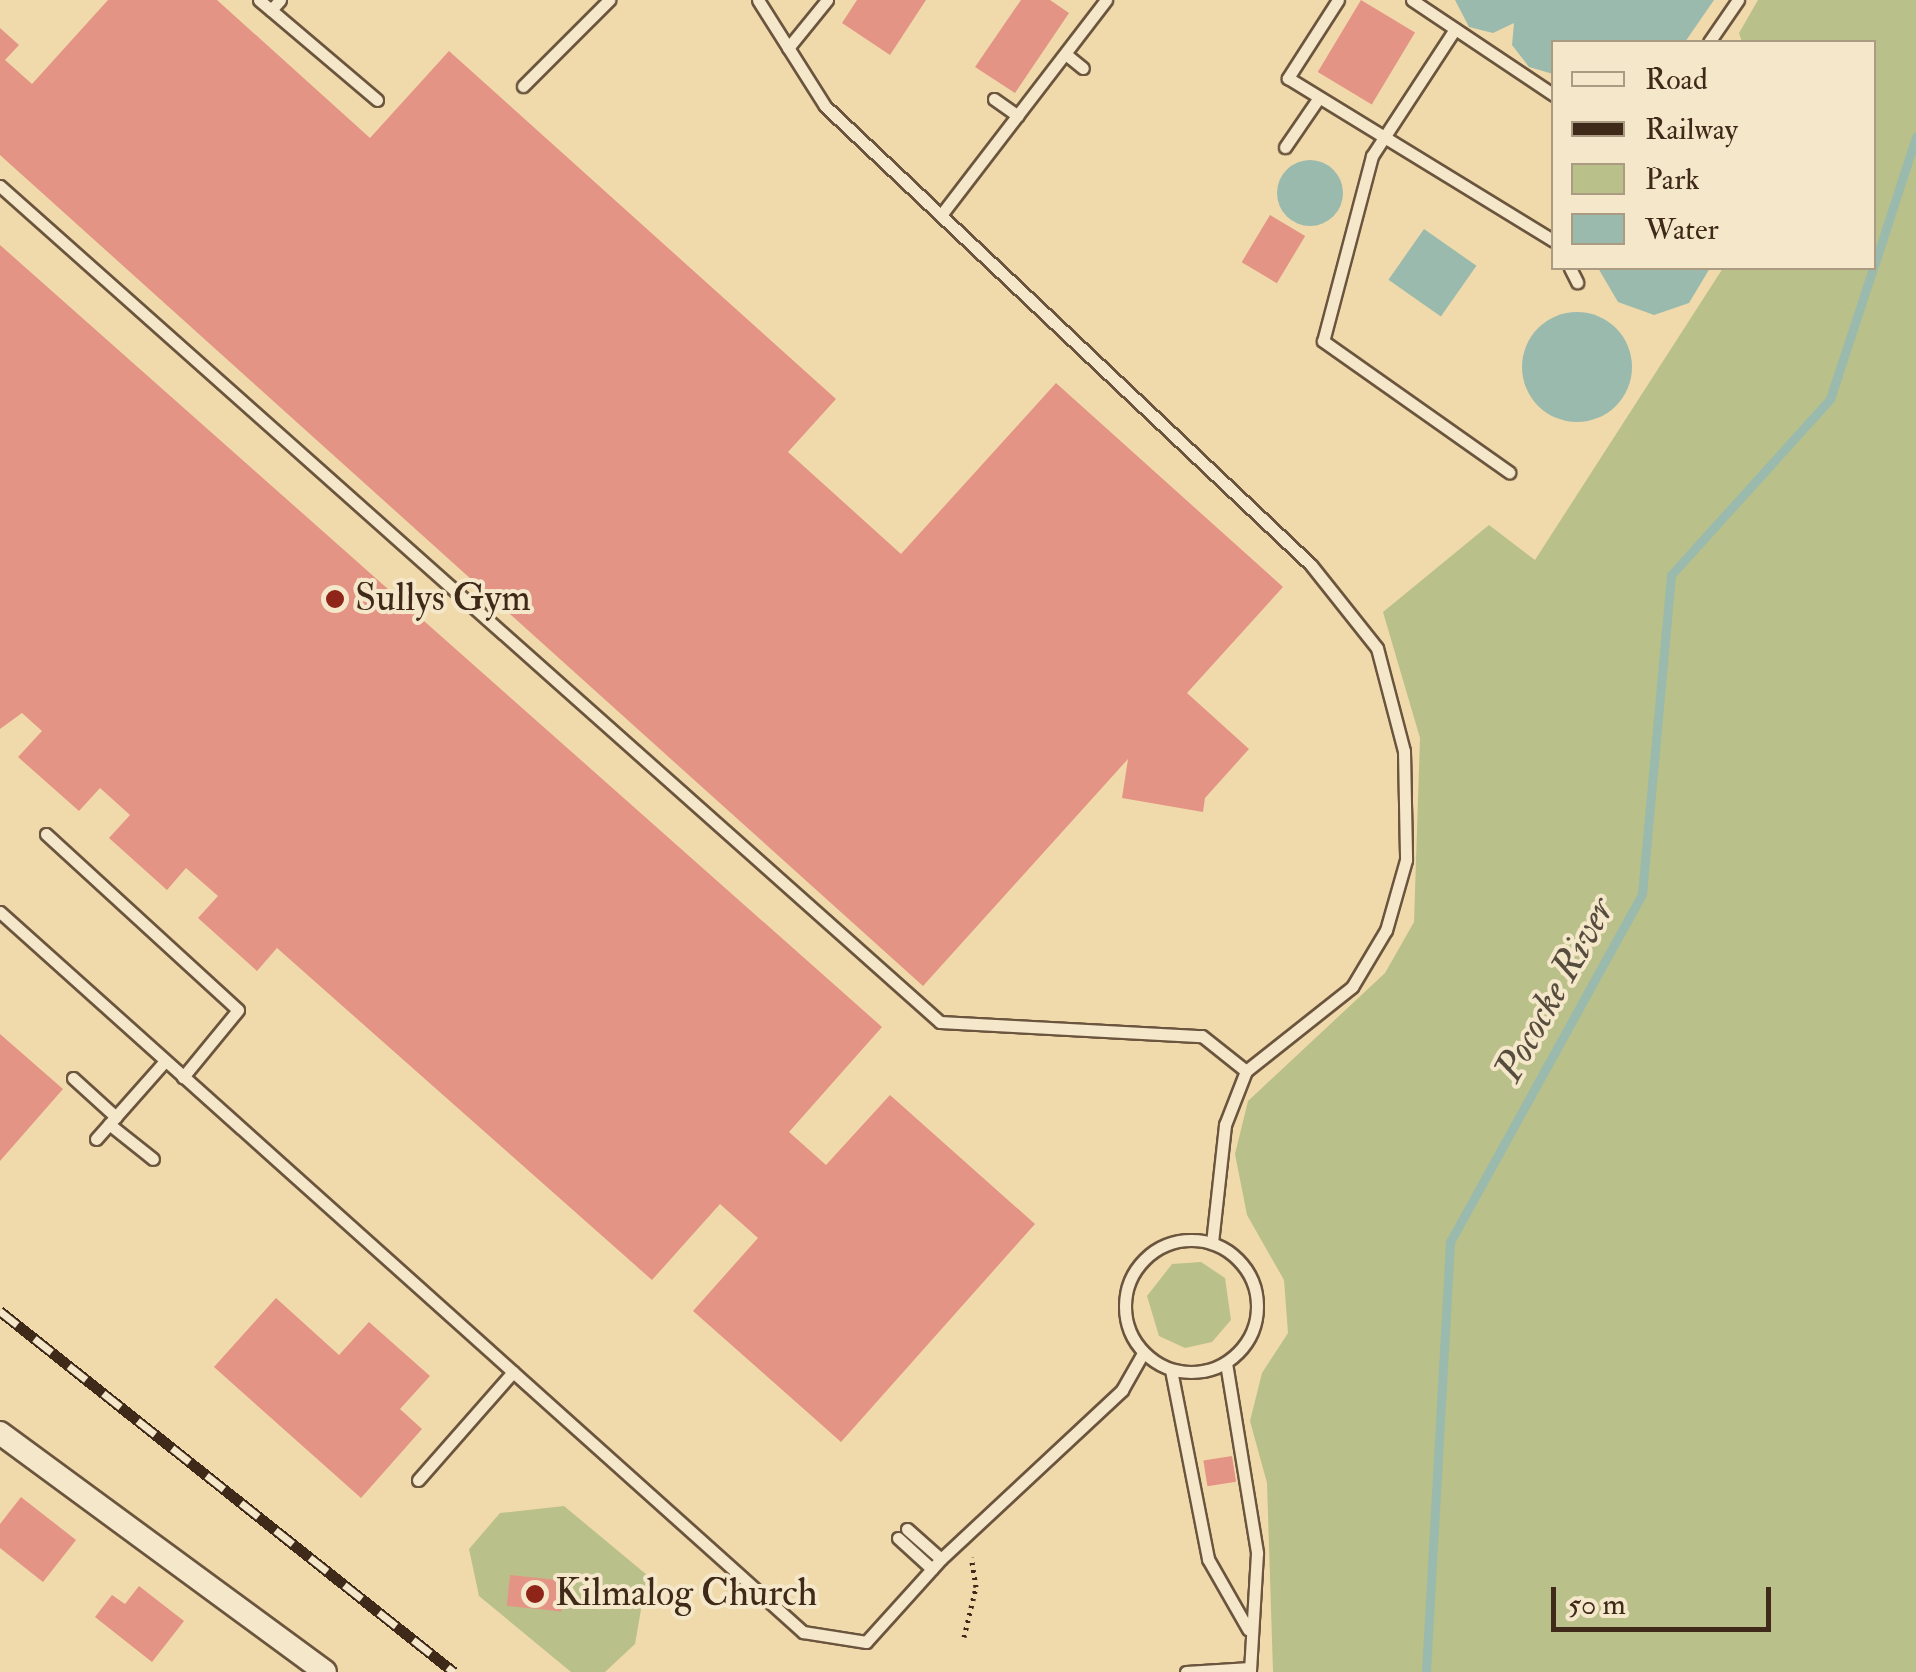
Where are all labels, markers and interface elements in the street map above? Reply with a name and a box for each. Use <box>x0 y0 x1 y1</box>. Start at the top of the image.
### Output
legend <box>1551 40 1876 270</box>
text: Road <box>1645 61 1708 98</box>
text: Railway <box>1645 111 1738 148</box>
text: Park <box>1645 161 1700 198</box>
text: Water <box>1645 211 1719 248</box>
place label: Sullys Gym <box>355 576 531 622</box>
marker: Sullys Gym <box>324 588 346 610</box>
water label: Pococke River <box>1485 890 1625 1090</box>
scale bar <box>1556 1567 1776 1629</box>
place label: Kilmalog Church <box>555 1571 817 1617</box>
marker: Kilmalog Church <box>524 1583 546 1605</box>
text: 50 m <box>1568 1586 1626 1623</box>

